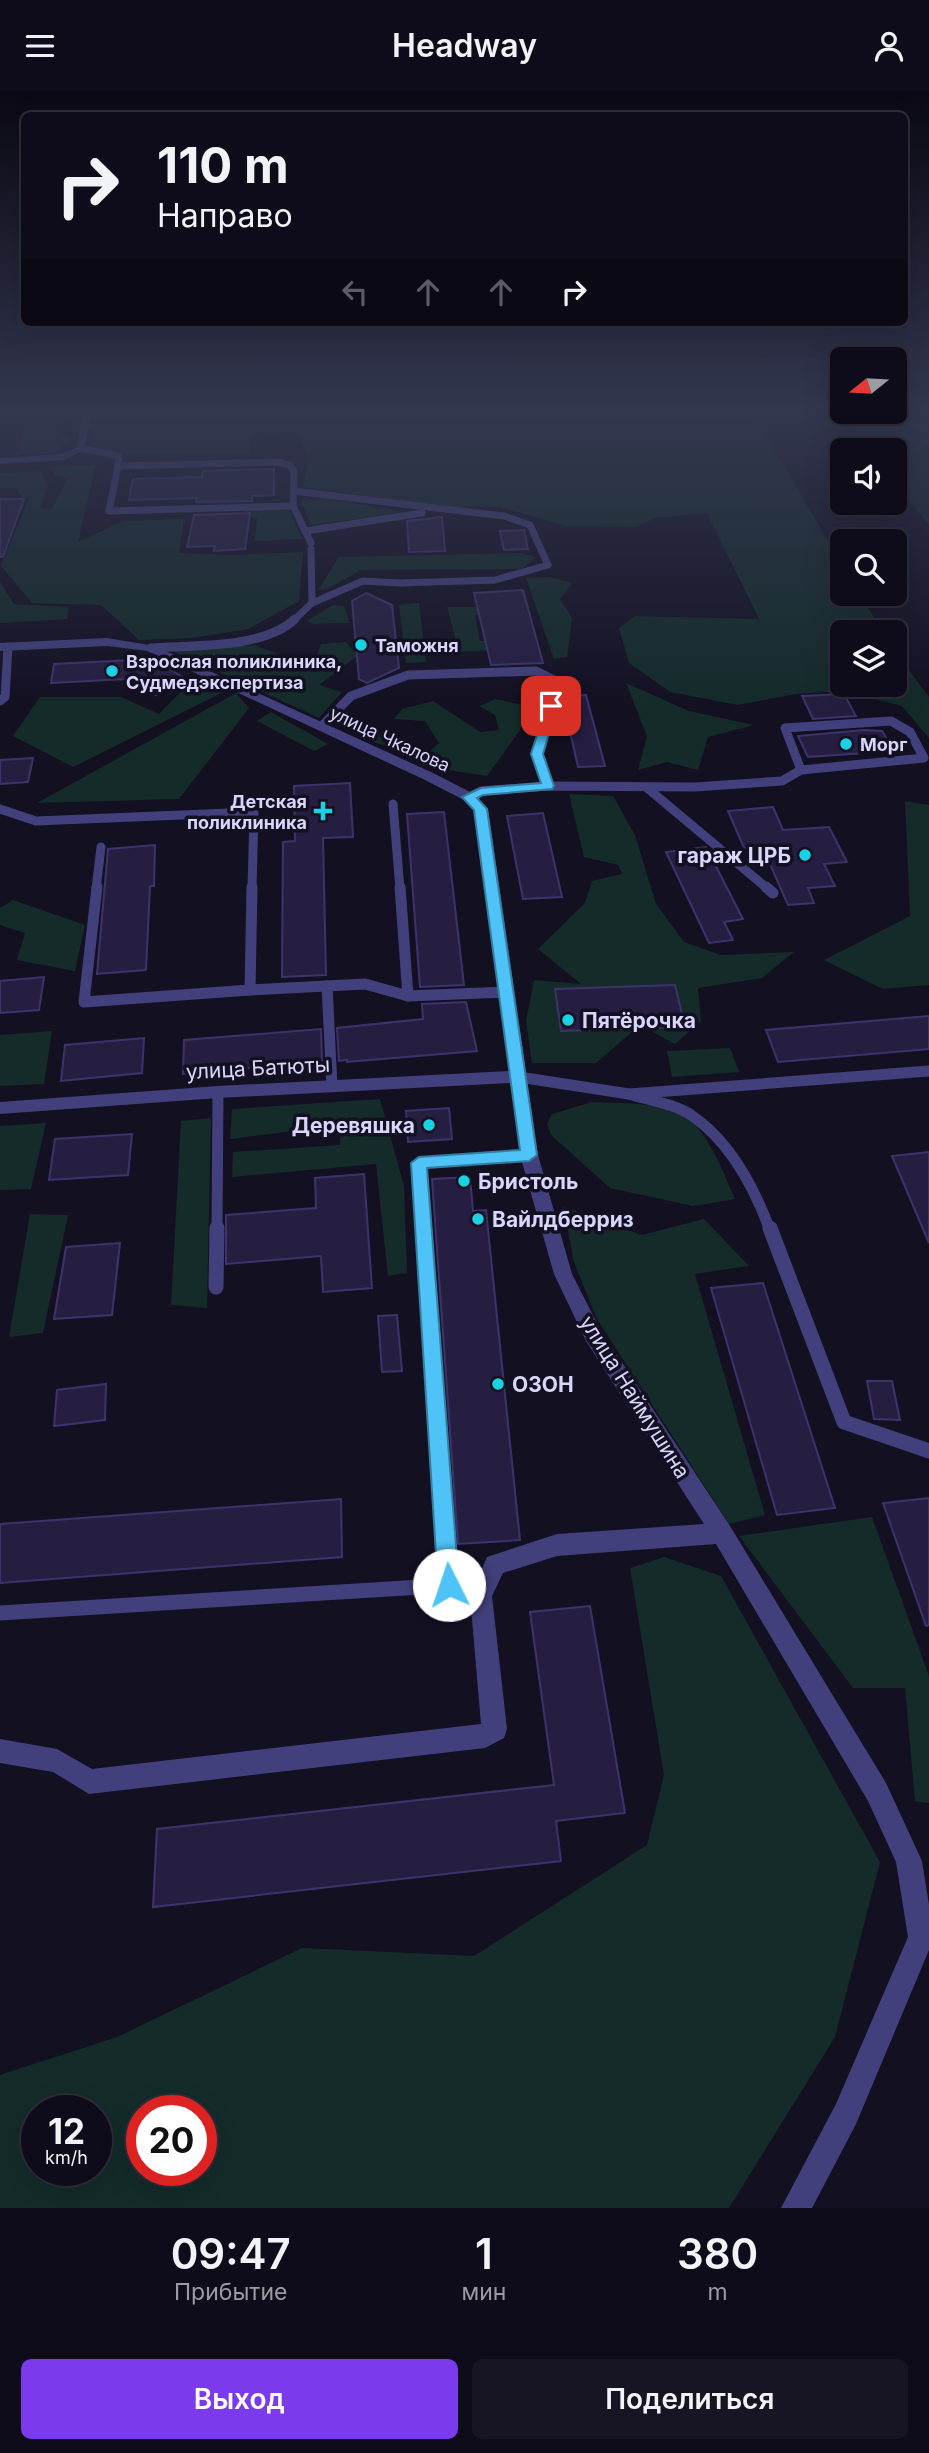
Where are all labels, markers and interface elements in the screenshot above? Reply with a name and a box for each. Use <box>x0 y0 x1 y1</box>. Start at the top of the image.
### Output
text: Headway <box>392 26 537 65</box>
icon: menu <box>21 27 59 65</box>
icon: person <box>870 27 908 65</box>
text: 110 m <box>157 136 289 195</box>
icon: right <box>42 140 133 231</box>
text: Направо <box>157 196 293 235</box>
icon: left <box>336 273 374 311</box>
icon: ahead <box>409 273 447 311</box>
icon: ahead <box>482 273 520 311</box>
icon: right <box>555 273 593 311</box>
north arrow <box>830 347 906 423</box>
map controls <box>830 347 907 697</box>
button: sound <box>830 438 907 515</box>
button: search <box>830 529 907 606</box>
button: layers <box>830 620 907 697</box>
place label: Таможня <box>375 635 459 656</box>
marker: Таможня <box>353 637 369 653</box>
place label: Взрослая поликлиника, Судмедэкспертиза <box>126 651 342 693</box>
marker: Взрослая поликлиника, Судмедэкспертиза <box>104 663 120 679</box>
pin <box>521 676 581 736</box>
icon: arrive <box>532 687 570 725</box>
street label: улица Чкалова <box>327 702 453 776</box>
place label: Морг <box>860 734 907 755</box>
marker: Морг <box>838 736 854 752</box>
place label: Детская поликлиника <box>187 791 307 833</box>
marker: Детская поликлиника <box>313 801 333 821</box>
place label: гараж ЦРБ <box>678 843 791 868</box>
marker: гараж ЦРБ <box>797 847 813 863</box>
place label: Пятёрочка <box>582 1008 696 1033</box>
marker: Пятёрочка <box>560 1012 576 1028</box>
street label: улица Батюты <box>185 1052 331 1084</box>
place label: Деревяшка <box>292 1113 415 1138</box>
marker: Деревяшка <box>421 1117 437 1133</box>
place label: Бристоль <box>478 1169 578 1194</box>
marker: Бристоль <box>456 1173 472 1189</box>
place label: Вайлдберриз <box>492 1207 634 1232</box>
marker: Вайлдберриз <box>470 1211 486 1227</box>
street label: улица Наймушина <box>575 1311 695 1483</box>
place label: ОЗОН <box>512 1372 574 1397</box>
marker: ОЗОН <box>490 1376 506 1392</box>
position arrow <box>412 1548 486 1622</box>
speed limit sign: 20 <box>126 2095 217 2186</box>
text: 12 <box>48 2110 85 2152</box>
text: km/h <box>45 2147 88 2168</box>
text: 09:47 <box>171 2228 291 2279</box>
text: 1 <box>475 2228 493 2279</box>
text: 380 <box>677 2228 758 2279</box>
text: Прибытие <box>174 2278 287 2306</box>
text: мин <box>461 2278 506 2306</box>
text: m <box>708 2278 728 2306</box>
button: Выход <box>21 2359 458 2439</box>
button: Поделиться <box>472 2359 908 2439</box>

